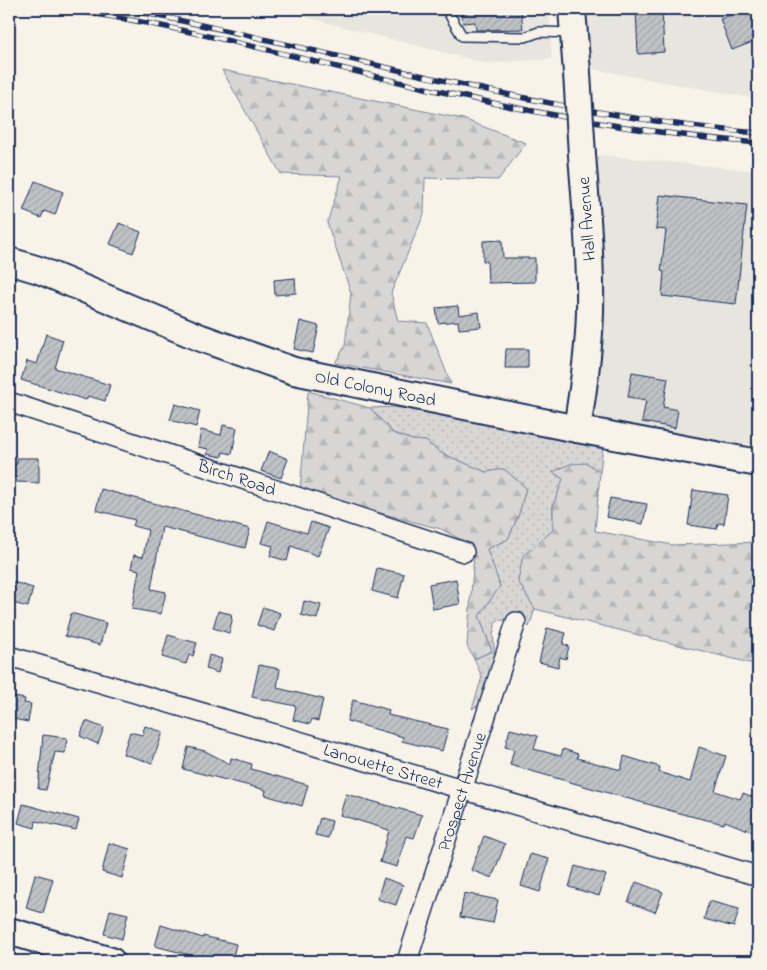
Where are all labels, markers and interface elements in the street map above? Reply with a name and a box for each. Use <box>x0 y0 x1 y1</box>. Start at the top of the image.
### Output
street label: Hall Avenue <box>572 175 604 262</box>
street label: Old Colony Road <box>312 365 438 415</box>
street label: Birch Road <box>193 454 279 504</box>
street label: Prospect Avenue <box>432 728 495 855</box>
street label: Lanouette Street <box>320 738 445 798</box>

